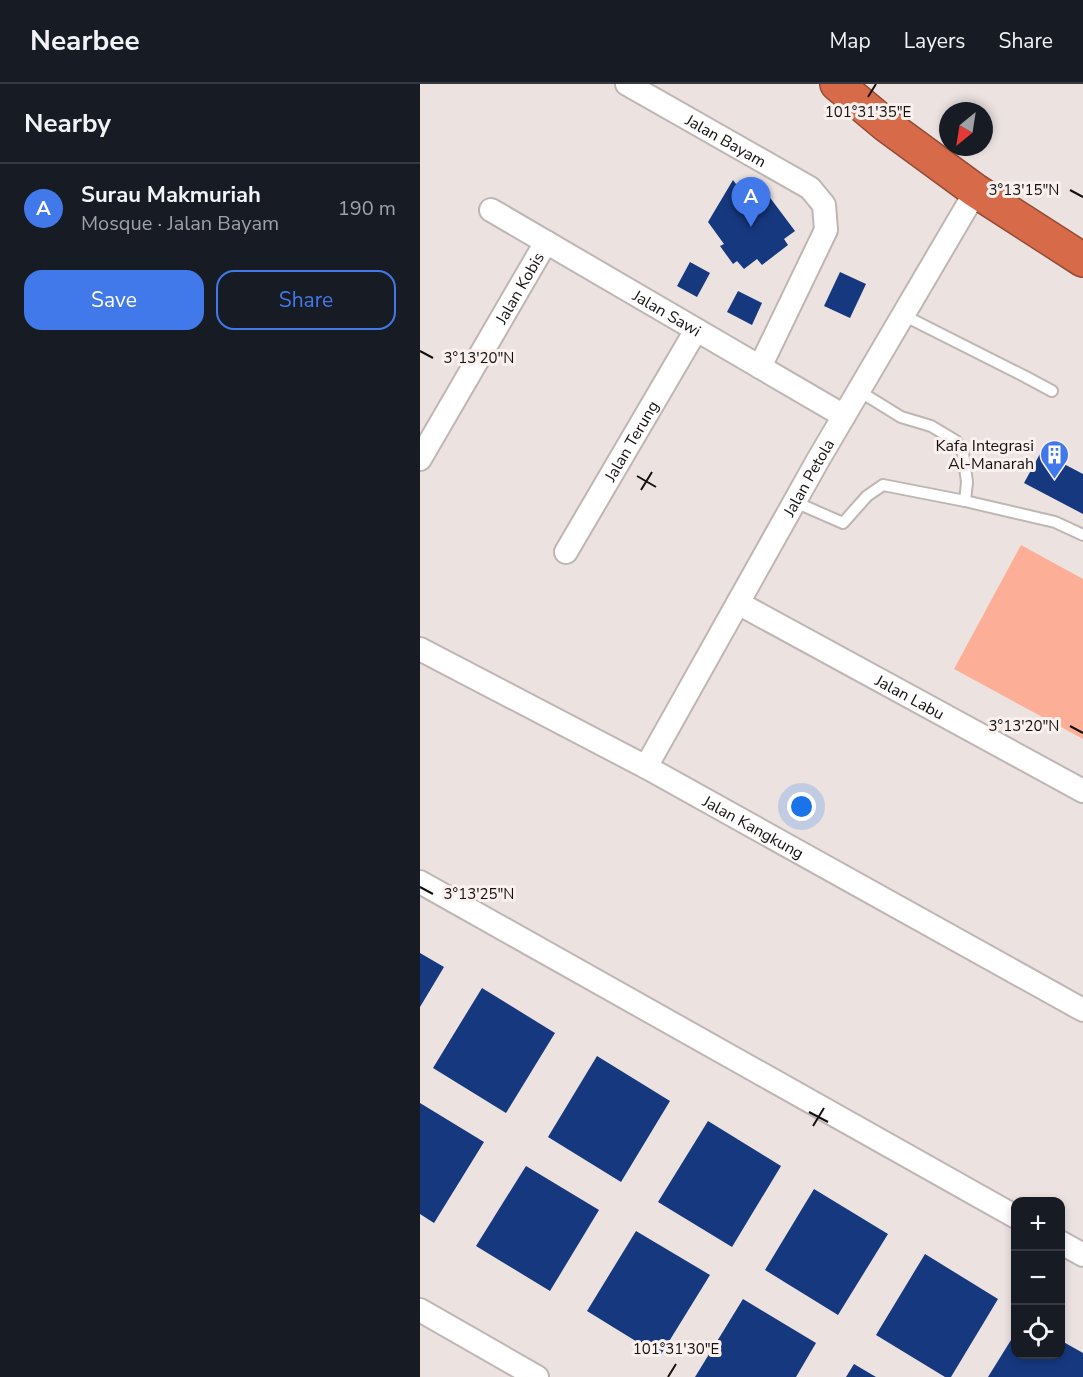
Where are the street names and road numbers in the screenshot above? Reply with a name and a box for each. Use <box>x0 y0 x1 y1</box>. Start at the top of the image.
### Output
street label: Jalan Bayam <box>680 109 770 173</box>
street label: Jalan Kobis <box>490 248 550 329</box>
street label: Jalan Sawi <box>628 285 705 342</box>
street label: Jalan Terung <box>599 397 664 487</box>
street label: Jalan Petola <box>778 435 840 522</box>
street label: Jalan Labu <box>870 669 948 725</box>
street label: Jalan Kangkung <box>698 790 808 865</box>

